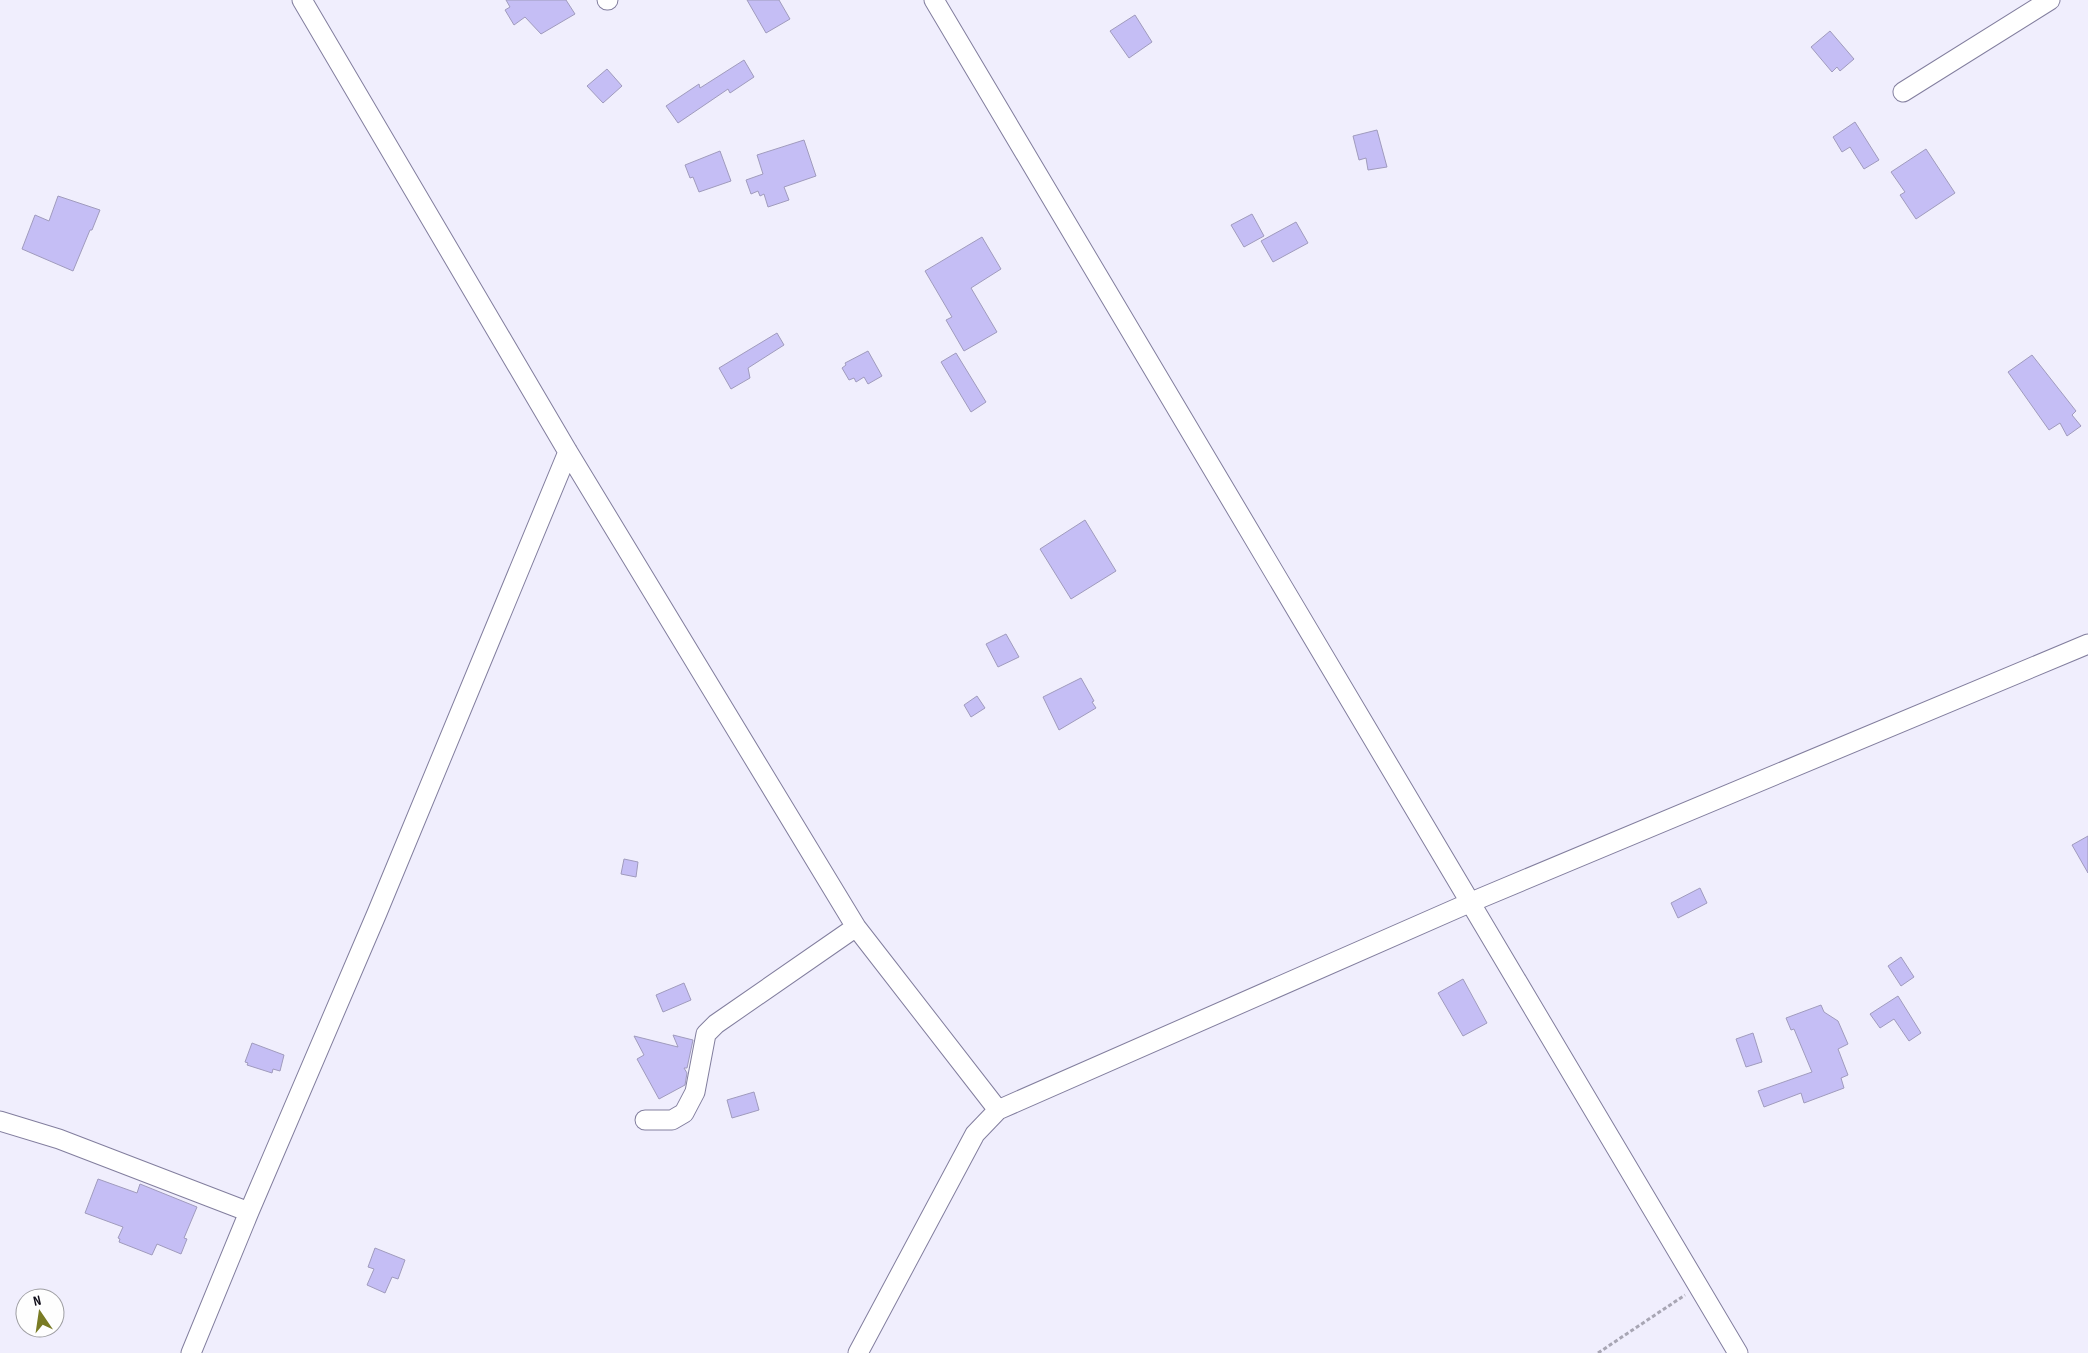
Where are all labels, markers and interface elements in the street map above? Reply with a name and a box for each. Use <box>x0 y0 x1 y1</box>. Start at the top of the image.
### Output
north arrow <box>15 1288 65 1338</box>
text: N <box>32 1292 43 1310</box>

